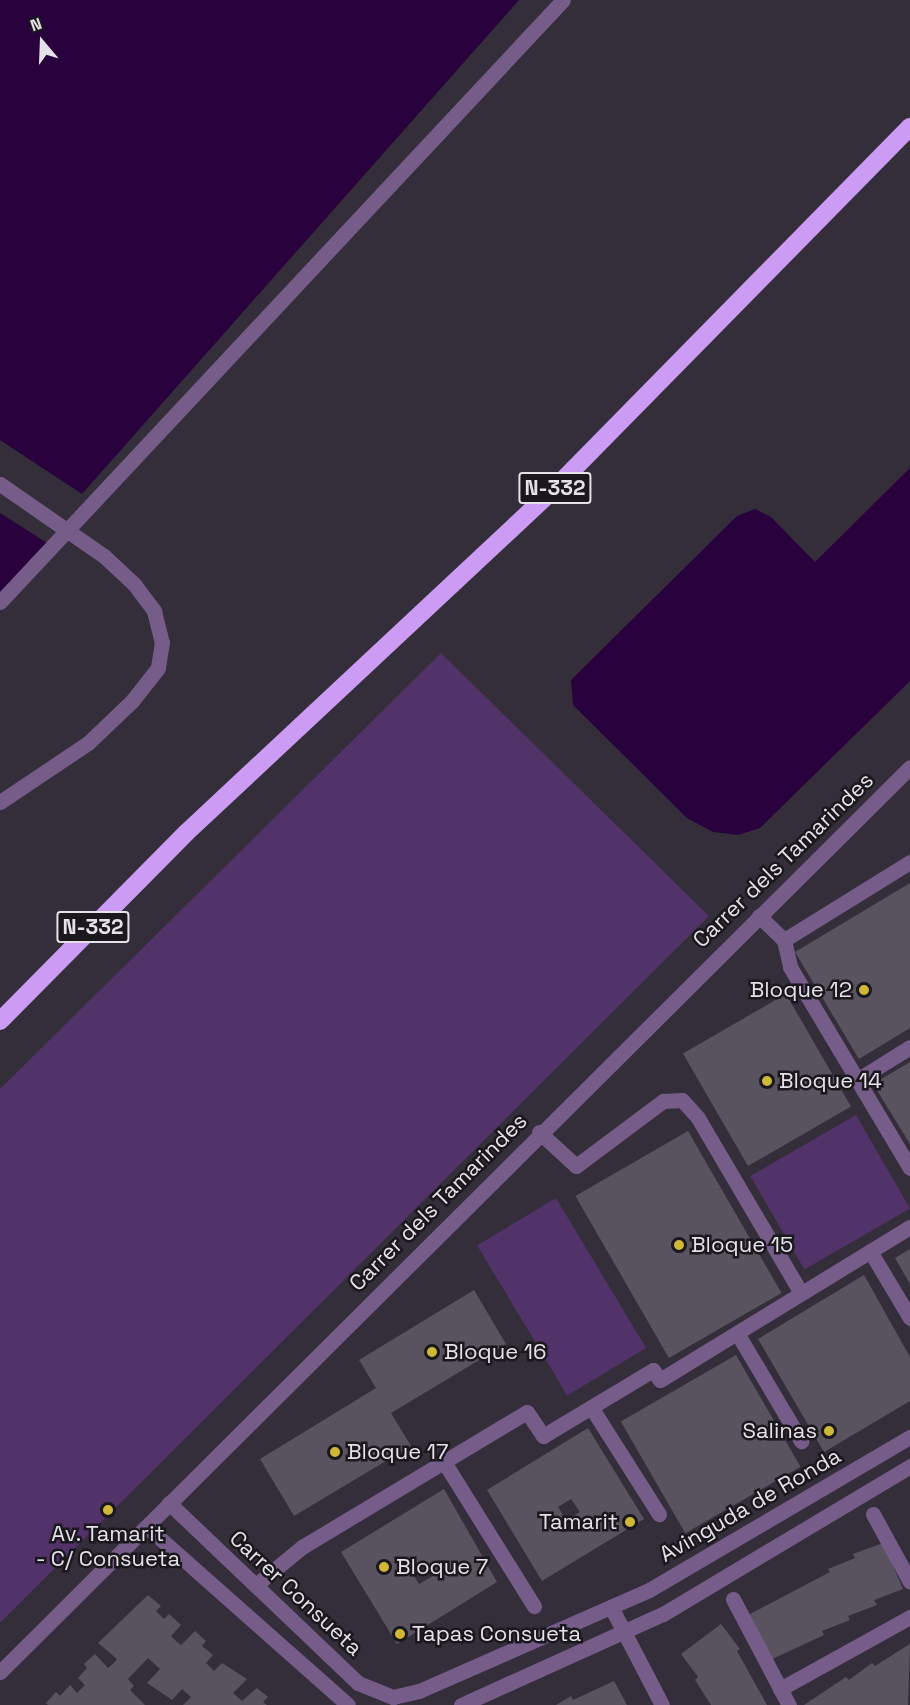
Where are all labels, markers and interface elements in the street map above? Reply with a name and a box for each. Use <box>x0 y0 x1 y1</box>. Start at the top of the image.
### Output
north arrow <box>12 12 72 72</box>
text: N <box>27 13 44 36</box>
road number: N-332 <box>518 470 592 506</box>
street label: Carrer dels Tamarindes <box>687 767 879 953</box>
road number: N-332 <box>56 909 130 945</box>
place label: Bloque 12 <box>750 977 852 1003</box>
marker: Bloque 12 <box>857 983 871 997</box>
place label: Bloque 14 <box>779 1068 882 1094</box>
marker: Bloque 14 <box>760 1074 774 1088</box>
street label: Carrer dels Tamarindes <box>343 1107 533 1297</box>
place label: Bloque 15 <box>691 1232 793 1258</box>
marker: Bloque 15 <box>672 1238 686 1252</box>
place label: Bloque 16 <box>444 1339 546 1365</box>
marker: Bloque 16 <box>425 1345 439 1359</box>
place label: Salinas <box>742 1418 817 1444</box>
marker: Salinas <box>822 1424 836 1438</box>
place label: Bloque 17 <box>347 1439 448 1465</box>
street label: Avinguda de Ronda <box>655 1442 845 1568</box>
marker: Bloque 17 <box>328 1445 342 1459</box>
marker: Av. Tamarit - C/ Consueta <box>101 1503 115 1517</box>
place label: Tamarit <box>539 1509 618 1535</box>
marker: Tamarit <box>623 1515 637 1529</box>
place label: Av. Tamarit - C/ Consueta <box>35 1520 181 1572</box>
street label: Carrer Consueta <box>224 1525 368 1661</box>
place label: Bloque 7 <box>396 1554 488 1580</box>
marker: Bloque 7 <box>377 1560 391 1574</box>
place label: Tapas Consueta <box>412 1621 581 1647</box>
marker: Tapas Consueta <box>393 1627 407 1641</box>

